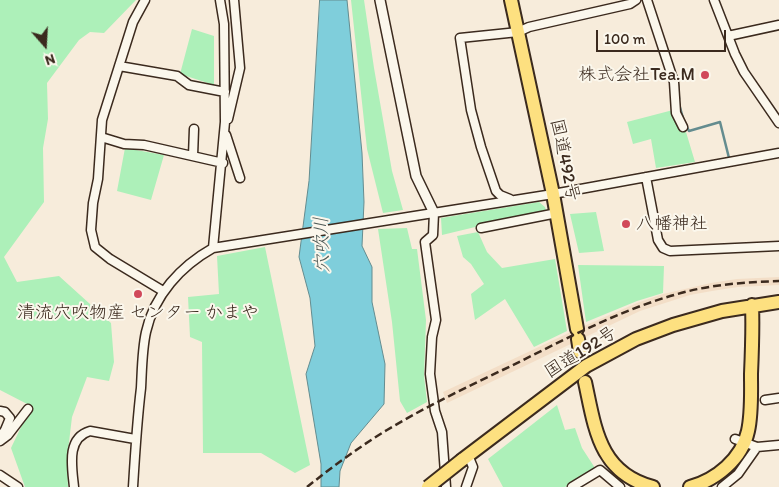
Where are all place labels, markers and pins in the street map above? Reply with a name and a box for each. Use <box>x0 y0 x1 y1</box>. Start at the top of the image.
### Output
place label: 株式会社Tea.M <box>578 64 695 86</box>
marker: 株式会社Tea.M <box>699 69 711 81</box>
place label: 八幡神社 <box>636 213 708 235</box>
marker: 八幡神社 <box>620 218 632 230</box>
marker: 清流穴吹物産 センター かまや <box>132 288 144 300</box>
place label: 清流穴吹物産 センター かまや <box>17 302 259 324</box>

